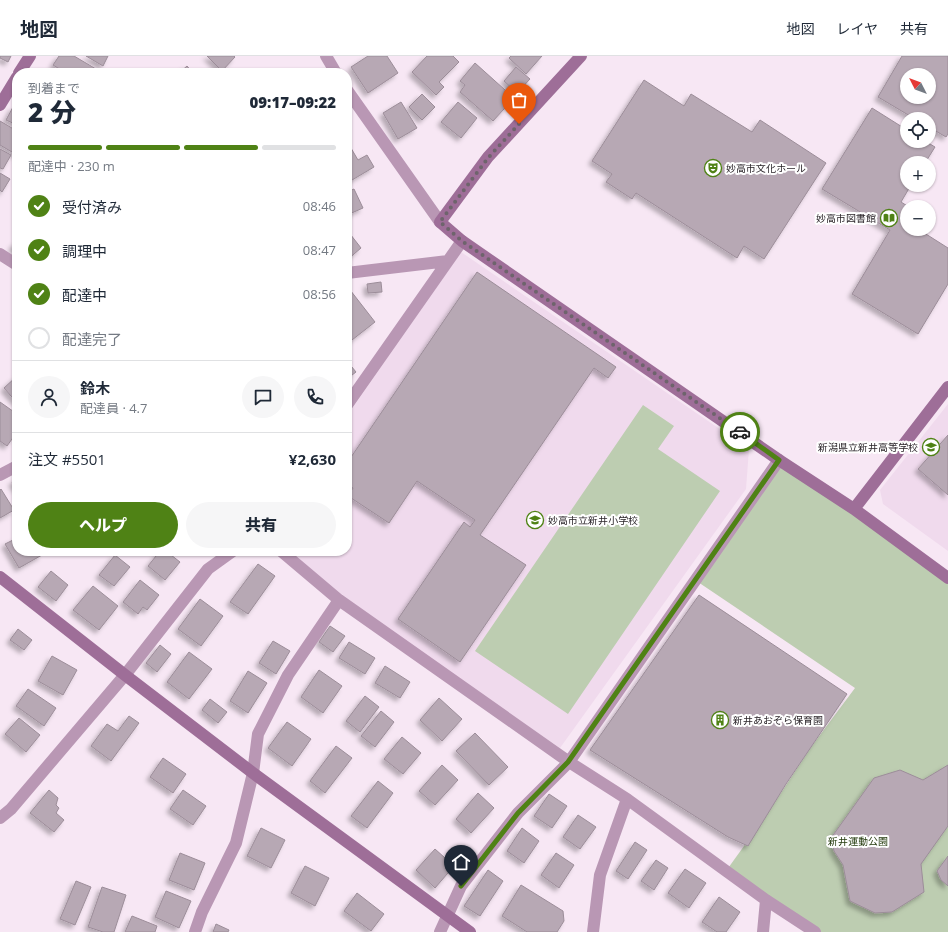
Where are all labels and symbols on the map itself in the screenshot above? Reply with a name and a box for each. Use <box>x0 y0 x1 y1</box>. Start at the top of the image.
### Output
north arrow <box>900 68 936 104</box>
pin <box>502 83 536 124</box>
theatre icon: 妙高市文化ホール <box>703 158 723 178</box>
place label: 妙高市文化ホール <box>726 161 806 175</box>
library icon: 妙高市図書館 <box>879 208 899 228</box>
place label: 妙高市図書館 <box>816 211 876 225</box>
courier <box>720 412 760 452</box>
school or university icon: 新潟県立新井高等学校 <box>921 437 941 457</box>
place label: 新潟県立新井高等学校 <box>818 440 918 454</box>
school or university icon: 妙高市立新井小学校 <box>525 510 545 530</box>
place label: 妙高市立新井小学校 <box>548 513 638 527</box>
building icon: 新井あおぞら保育園 <box>710 710 730 730</box>
place label: 新井あおぞら保育園 <box>733 713 823 727</box>
park label: 新井運動公園 <box>828 834 888 848</box>
pin <box>444 845 478 886</box>

